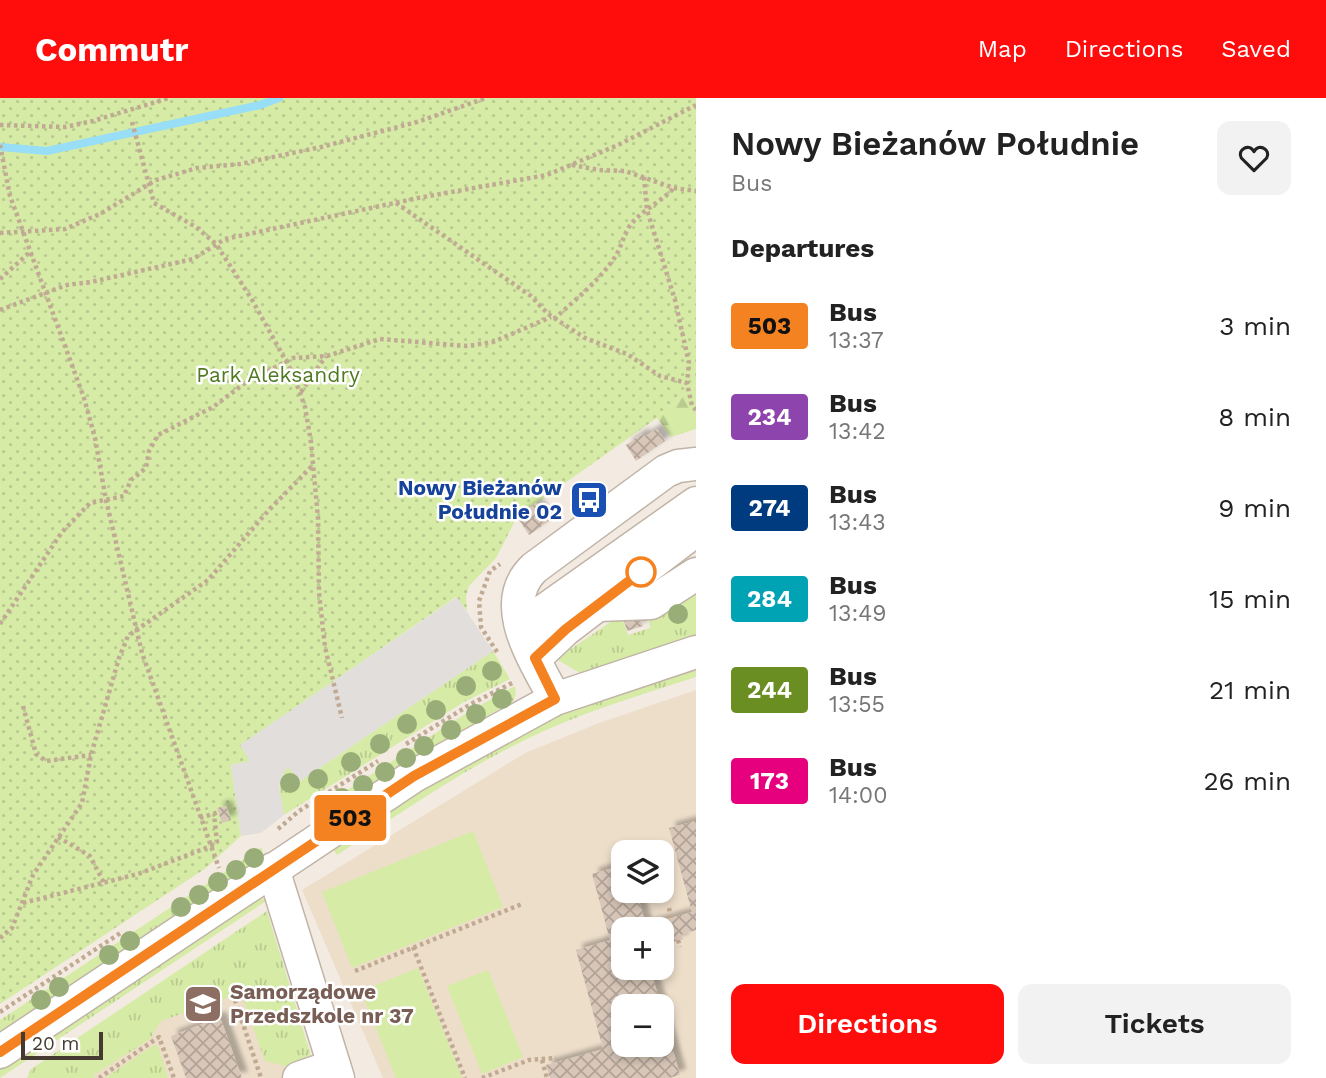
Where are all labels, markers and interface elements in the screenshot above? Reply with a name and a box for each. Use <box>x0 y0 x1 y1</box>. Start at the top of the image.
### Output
text: Commutr <box>35 30 188 69</box>
text: Map <box>978 35 1027 63</box>
text: Directions <box>1065 35 1183 63</box>
text: Saved <box>1221 35 1291 63</box>
button: heart <box>1217 121 1291 195</box>
text: Nowy Bieżanów Południe <box>731 124 1139 163</box>
text: Bus <box>731 170 772 197</box>
text: Departures <box>731 233 874 263</box>
text: Bus <box>829 297 877 327</box>
text: 3 min <box>1219 311 1291 341</box>
text: 503 <box>748 312 791 340</box>
text: 13:37 <box>829 327 884 354</box>
park label: Park Aleksandry <box>196 362 360 387</box>
text: Bus <box>829 388 877 418</box>
text: 8 min <box>1218 402 1291 432</box>
text: 234 <box>747 403 792 431</box>
text: 13:42 <box>829 418 886 445</box>
place label: Nowy Bieżanów Południe 02 <box>398 475 562 524</box>
bus stop icon: Nowy Bieżanów Południe 02 <box>568 479 610 521</box>
text: Bus <box>829 479 877 509</box>
text: 9 min <box>1218 493 1291 523</box>
text: 274 <box>749 494 790 522</box>
text: 13:43 <box>829 509 886 536</box>
unlabelled marker <box>626 557 656 587</box>
text: Bus <box>829 570 877 600</box>
text: 15 min <box>1209 584 1291 614</box>
text: 284 <box>747 585 792 613</box>
text: 13:49 <box>829 600 886 627</box>
text: Bus <box>829 661 877 691</box>
text: 21 min <box>1209 675 1291 705</box>
text: 244 <box>747 676 792 704</box>
text: 13:55 <box>829 691 885 718</box>
text: Bus <box>829 752 877 782</box>
text: 26 min <box>1203 766 1291 796</box>
text: 173 <box>750 767 789 795</box>
text: 14:00 <box>829 782 887 809</box>
line badge: 503 <box>310 795 390 841</box>
text: 503 <box>328 804 372 832</box>
map controls <box>611 840 674 1057</box>
button: layers <box>611 840 674 903</box>
button: + <box>611 917 674 980</box>
place label: Samorządowe Przedszkole nr 37 <box>230 979 414 1028</box>
school or university icon: Samorządowe Przedszkole nr 37 <box>182 983 224 1025</box>
button: Directions <box>731 984 1004 1064</box>
button: Tickets <box>1018 984 1291 1064</box>
button: − <box>611 994 674 1057</box>
scale bar <box>21 1029 103 1061</box>
text: 20 m <box>32 1032 79 1055</box>

